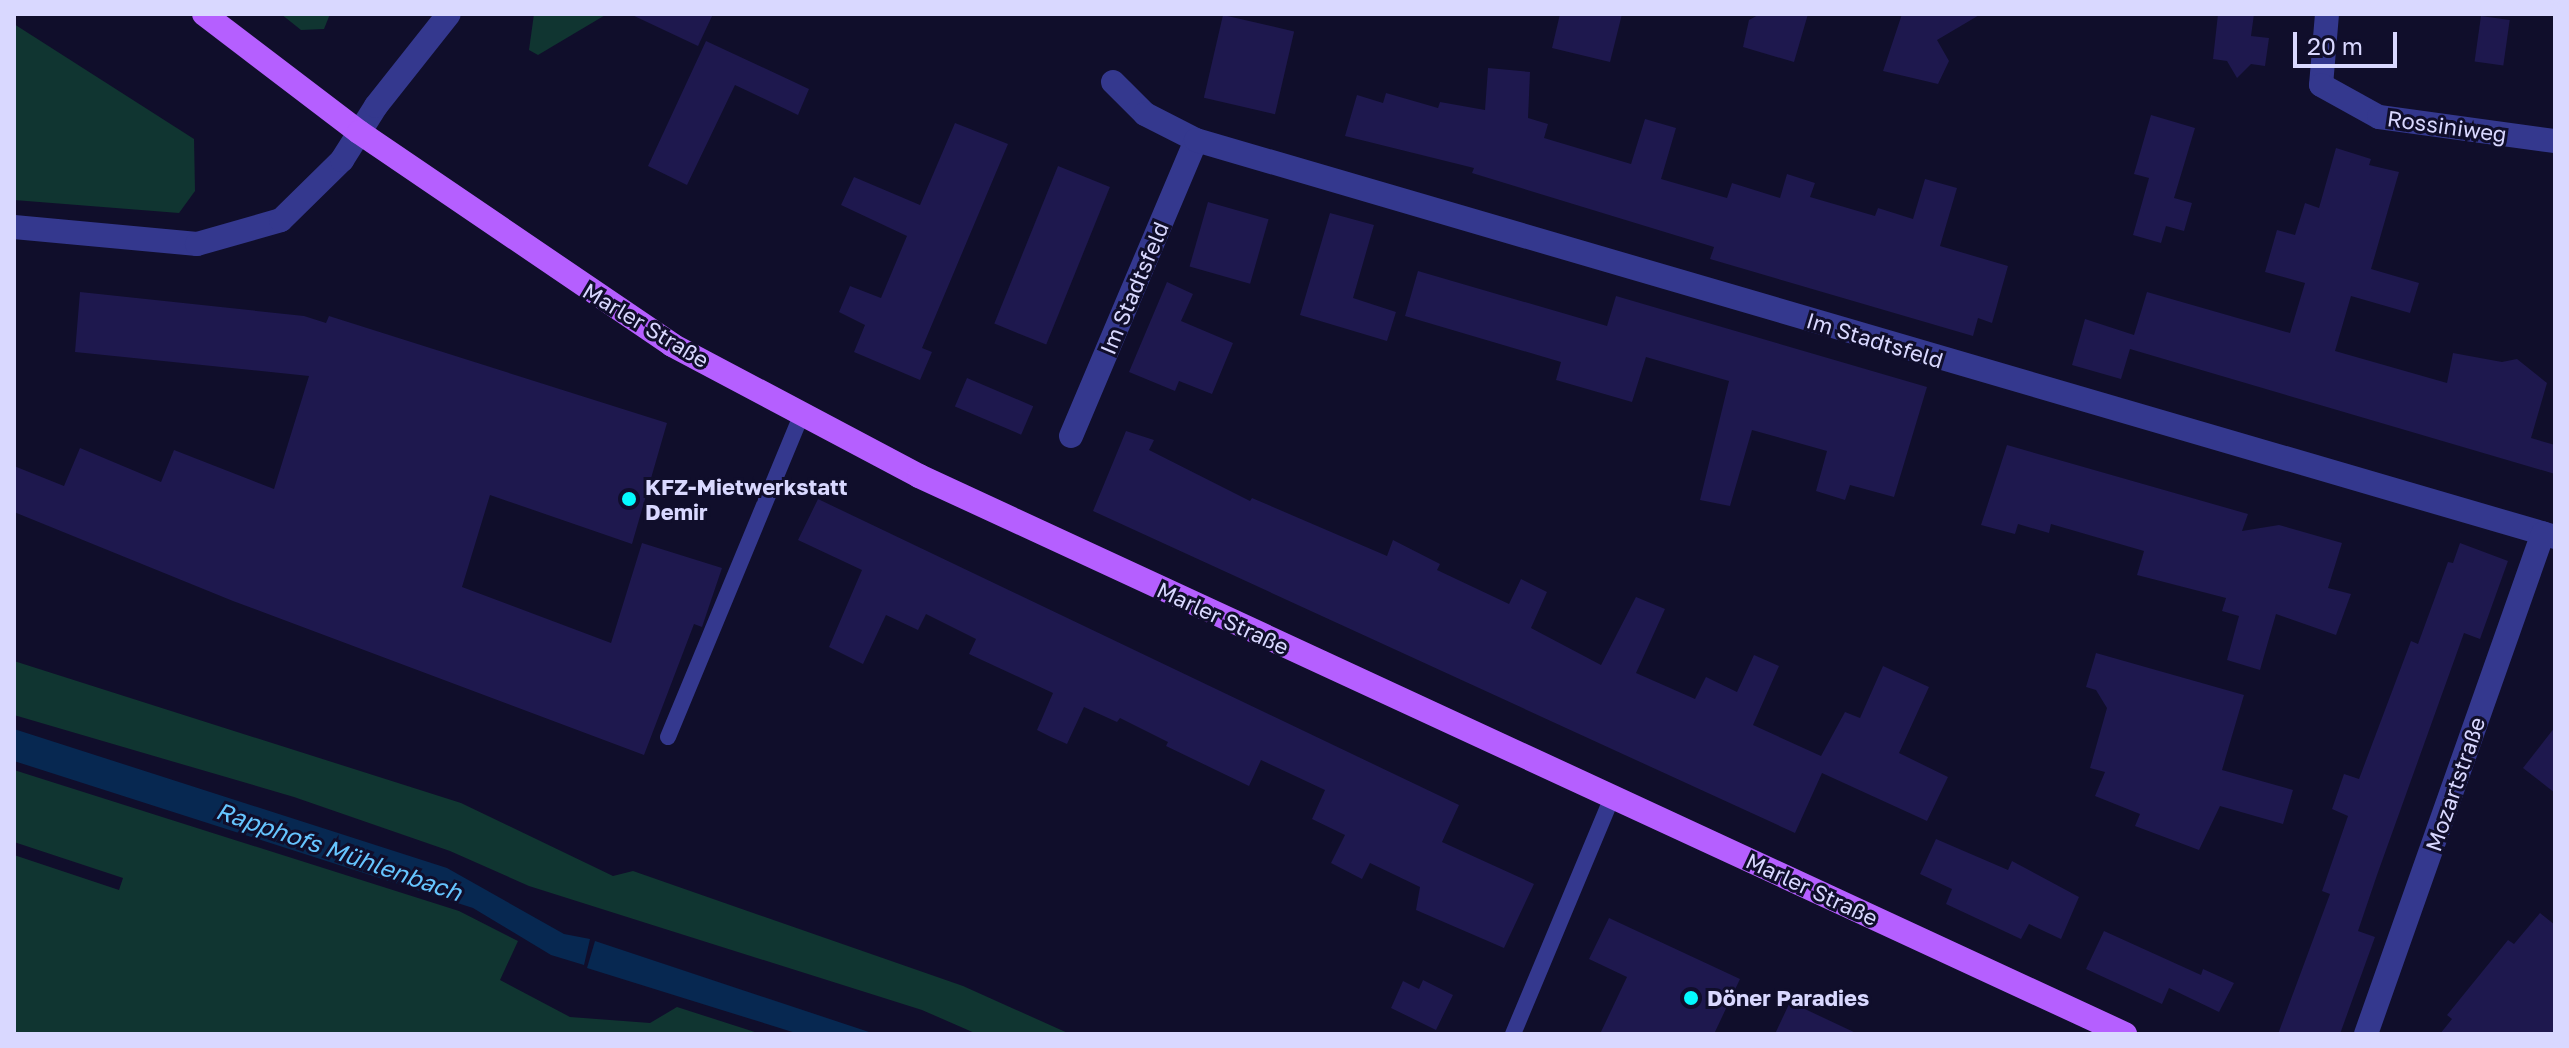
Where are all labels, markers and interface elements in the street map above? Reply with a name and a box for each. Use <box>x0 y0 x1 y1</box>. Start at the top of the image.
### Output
scale bar <box>2297 16 2401 66</box>
text: 20 m <box>2307 31 2363 60</box>
street label: Rossiniweg <box>2386 105 2508 147</box>
street label: Im Stadtsfeld <box>1094 218 1174 358</box>
street label: Marler Straße <box>578 277 714 373</box>
street label: Im Stadtsfeld <box>1803 307 1947 373</box>
place label: KFZ-Mietwerkstatt Demir <box>645 473 848 524</box>
marker: KFZ-Mietwerkstatt Demir <box>620 490 638 508</box>
street label: Marler Straße <box>1153 576 1293 660</box>
street label: Mozartstraße <box>2420 713 2490 855</box>
water label: Rapphofs Mühlenbach <box>212 795 466 907</box>
street label: Marler Straße <box>1742 847 1882 931</box>
place label: Döner Paradies <box>1707 985 1869 1011</box>
marker: Döner Paradies <box>1682 989 1700 1007</box>

